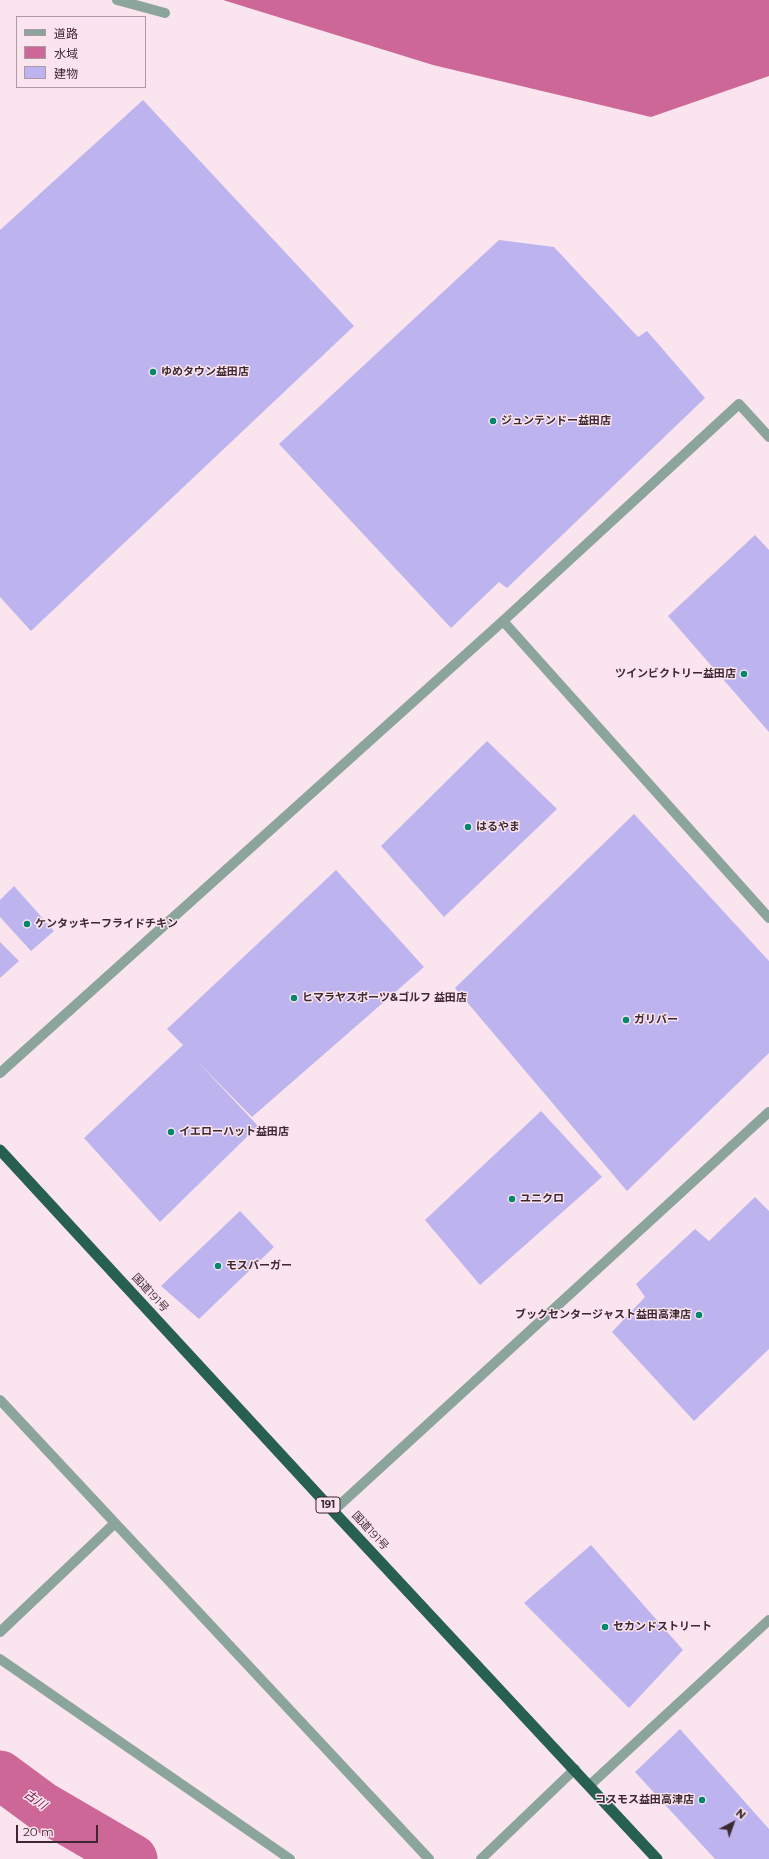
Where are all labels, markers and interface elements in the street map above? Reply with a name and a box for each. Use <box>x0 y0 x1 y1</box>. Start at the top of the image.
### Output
legend <box>16 16 146 88</box>
text: 道路 <box>54 26 78 41</box>
text: 水域 <box>54 46 78 61</box>
text: 建物 <box>54 66 78 81</box>
place label: ゆめタウン益田店 <box>161 365 249 379</box>
marker: ゆめタウン益田店 <box>148 367 158 377</box>
place label: ジュンテンドー益田店 <box>501 414 611 428</box>
marker: ジュンテンドー益田店 <box>488 416 498 426</box>
place label: ツインビクトリー益田店 <box>615 667 736 681</box>
marker: ツインビクトリー益田店 <box>739 669 749 679</box>
place label: はるやま <box>476 820 520 834</box>
marker: はるやま <box>463 822 473 832</box>
place label: ケンタッキーフライドチキン <box>35 917 178 931</box>
marker: ケンタッキーフライドチキン <box>22 919 32 929</box>
place label: ヒマラヤスポーツ&ゴルフ 益田店 <box>302 991 467 1005</box>
marker: ヒマラヤスポーツ&ゴルフ 益田店 <box>289 993 299 1003</box>
place label: ガリバー <box>634 1013 678 1027</box>
marker: ガリバー <box>621 1015 631 1025</box>
place label: イエローハット益田店 <box>179 1125 289 1139</box>
marker: イエローハット益田店 <box>166 1127 176 1137</box>
place label: ユニクロ <box>520 1192 564 1206</box>
marker: ユニクロ <box>507 1194 517 1204</box>
place label: モスバーガー <box>226 1259 292 1273</box>
marker: モスバーガー <box>213 1261 223 1271</box>
street label: 国道191号 <box>129 1271 171 1315</box>
place label: ブックセンタージャスト益田高津店 <box>515 1308 691 1322</box>
marker: ブックセンタージャスト益田高津店 <box>694 1310 704 1320</box>
road number: 191 <box>316 1497 340 1513</box>
street label: 国道191号 <box>349 1509 391 1553</box>
place label: セカンドストリート <box>613 1620 712 1634</box>
marker: セカンドストリート <box>600 1622 610 1632</box>
water label: 古川 <box>21 1787 49 1813</box>
place label: コスモス益田高津店 <box>595 1793 694 1807</box>
marker: コスモス益田高津店 <box>697 1795 707 1805</box>
north arrow <box>713 1803 753 1843</box>
text: N <box>733 1806 749 1822</box>
scale bar <box>18 1817 100 1843</box>
text: 20 m <box>23 1824 54 1839</box>

